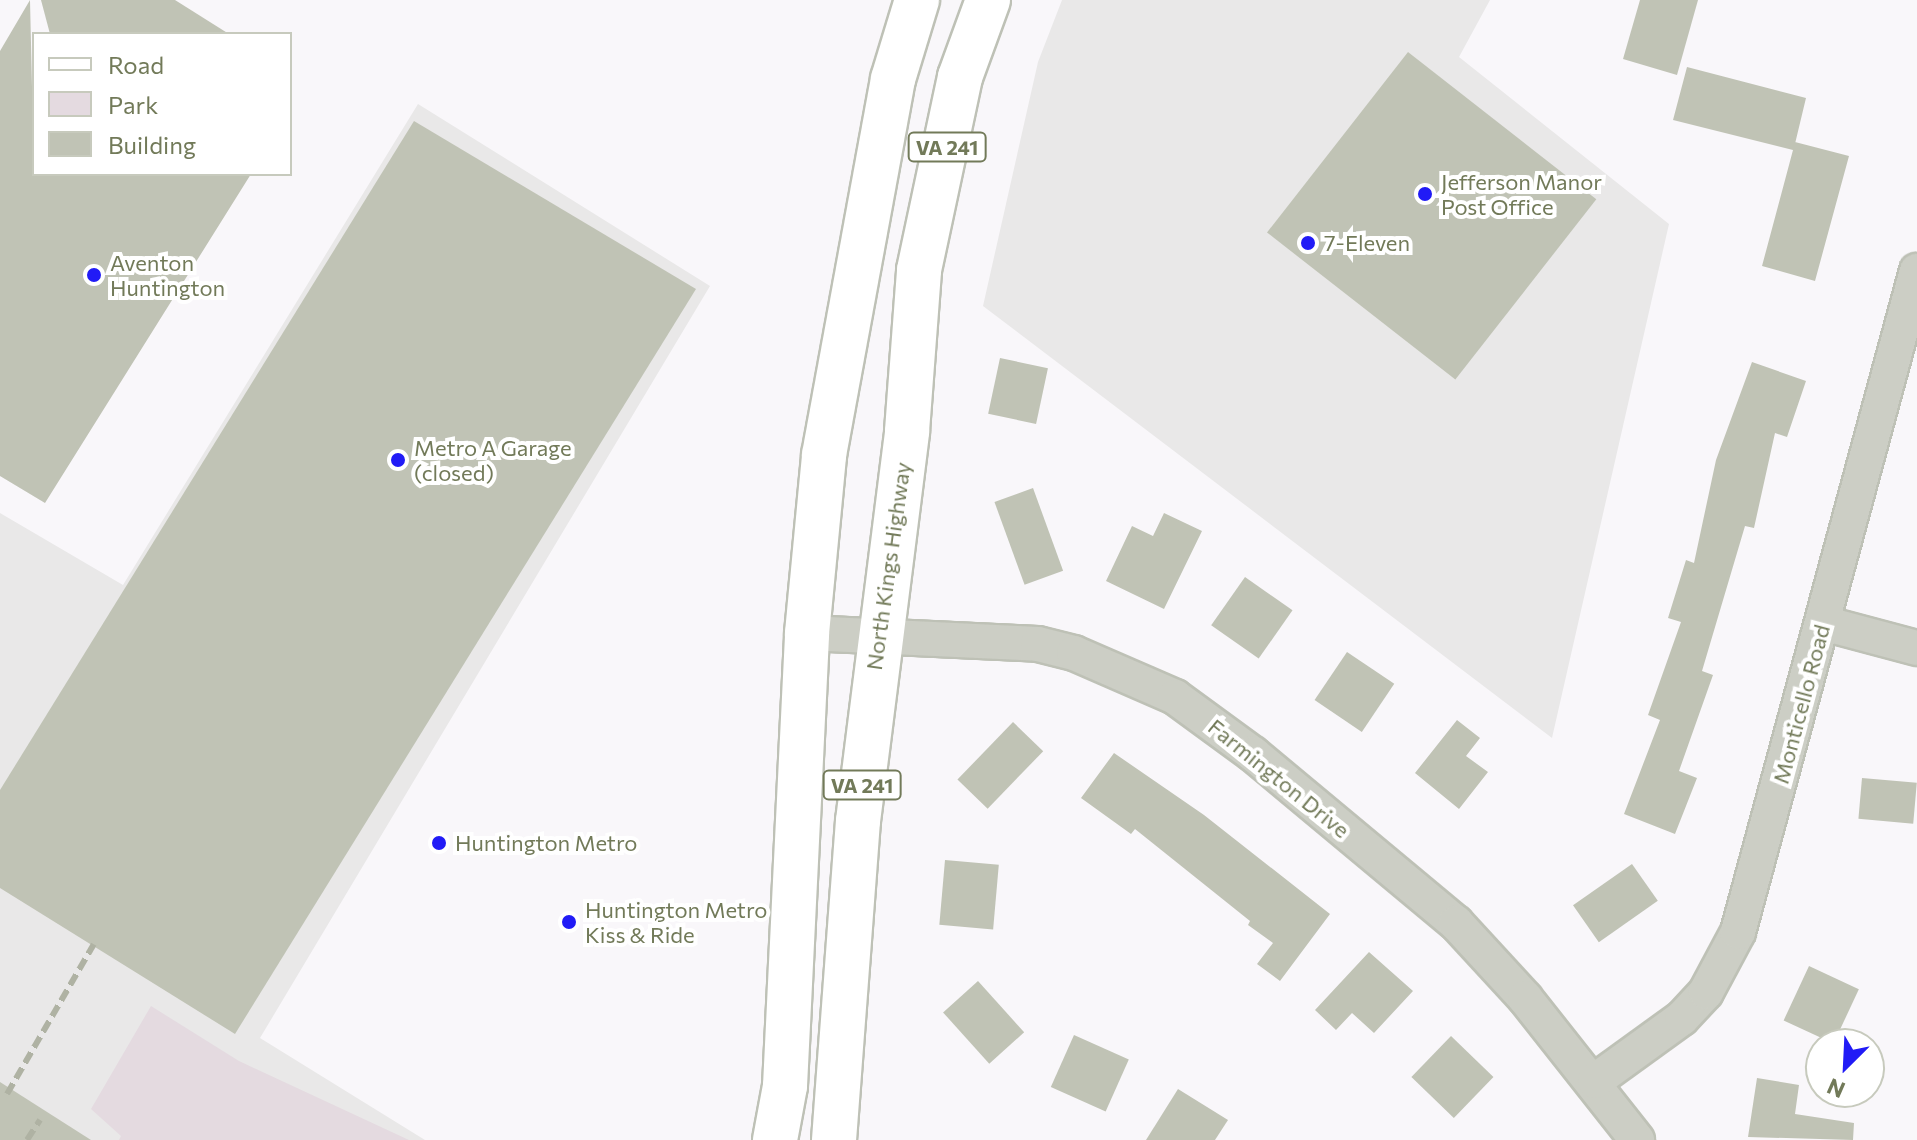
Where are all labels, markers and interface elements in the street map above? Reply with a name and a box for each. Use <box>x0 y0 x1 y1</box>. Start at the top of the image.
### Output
legend <box>32 32 292 176</box>
text: Road <box>108 50 164 79</box>
text: Park <box>108 90 158 119</box>
text: Building <box>108 130 196 159</box>
road number: VA 241 <box>907 131 987 163</box>
place label: Jefferson Manor Post Office <box>1441 168 1602 220</box>
marker: Jefferson Manor Post Office <box>1416 185 1434 203</box>
place label: 7-Eleven <box>1324 230 1410 256</box>
marker: 7-Eleven <box>1299 234 1317 252</box>
place label: Aventon Huntington <box>110 249 225 300</box>
marker: Aventon Huntington <box>85 266 103 284</box>
place label: Metro A Garage (closed) <box>414 434 572 486</box>
marker: Metro A Garage (closed) <box>389 451 407 469</box>
street label: North Kings Highway <box>860 460 916 672</box>
street label: Monticello Road <box>1767 621 1835 787</box>
street label: Farmington Drive <box>1203 713 1355 843</box>
road number: VA 241 <box>822 769 902 801</box>
place label: Huntington Metro <box>455 830 637 856</box>
marker: Huntington Metro <box>430 834 448 852</box>
place label: Huntington Metro Kiss & Ride <box>585 896 767 948</box>
marker: Huntington Metro Kiss & Ride <box>560 913 578 931</box>
north arrow <box>1805 1028 1885 1108</box>
text: N <box>1823 1073 1849 1104</box>

